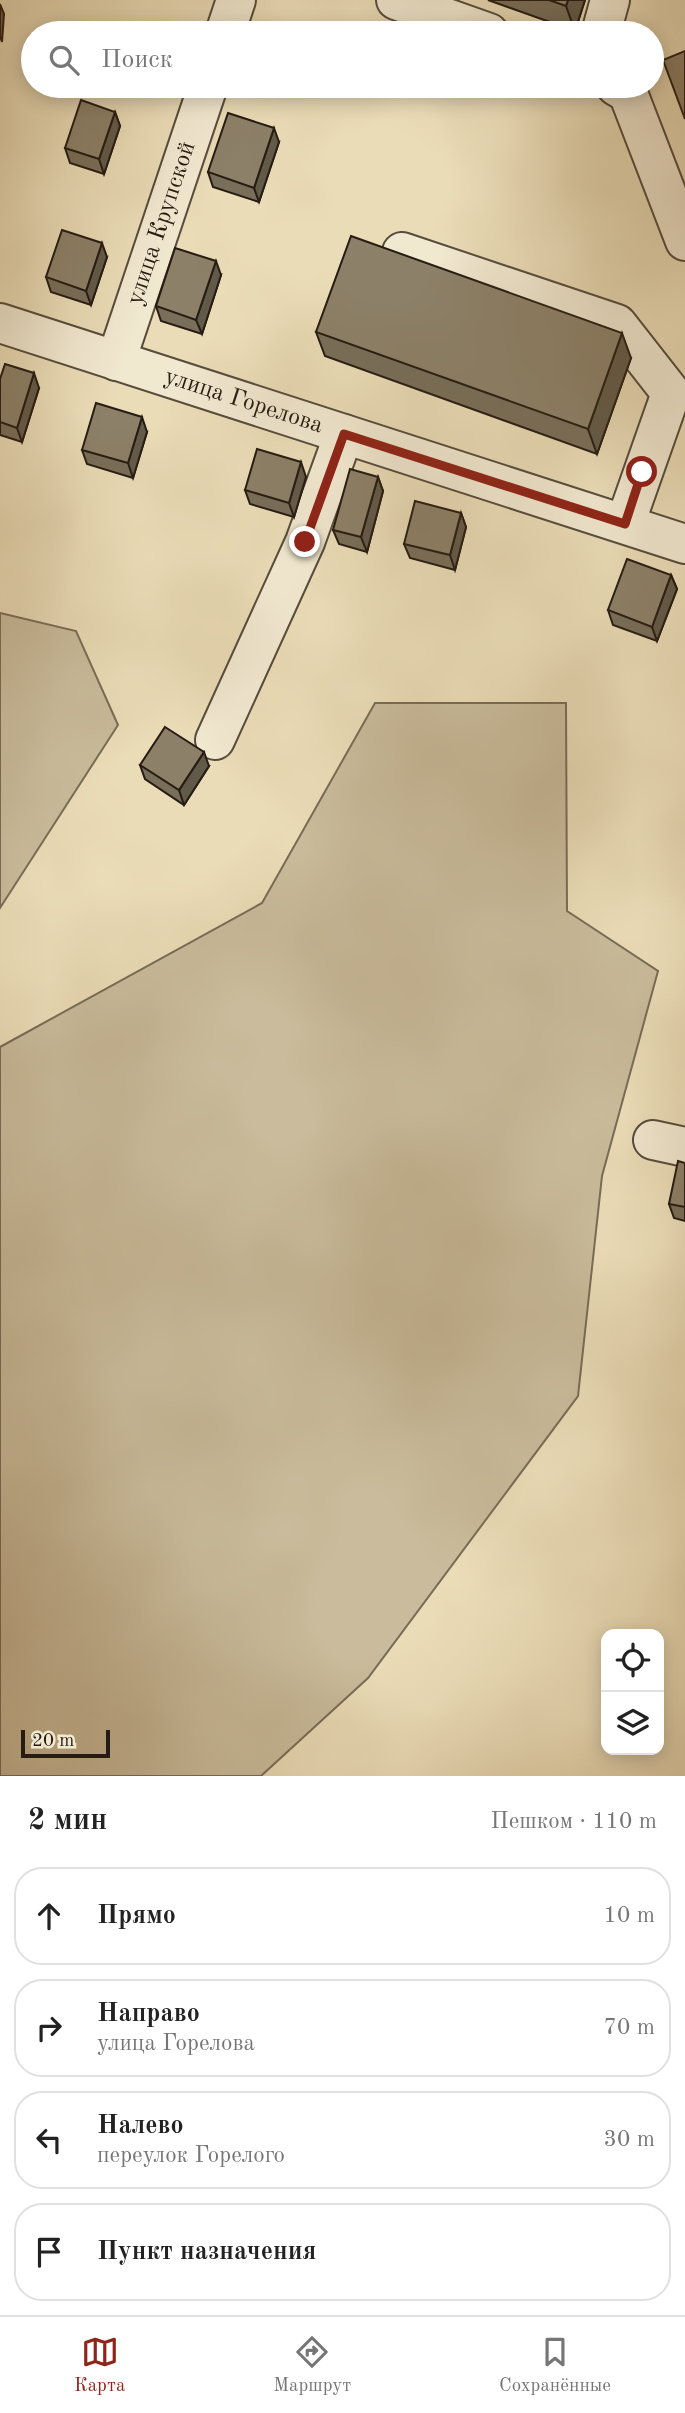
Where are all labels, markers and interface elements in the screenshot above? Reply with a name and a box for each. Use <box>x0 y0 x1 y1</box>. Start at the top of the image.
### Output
search box <box>21 21 664 98</box>
icon: search <box>45 41 83 79</box>
text: Поиск <box>101 47 173 73</box>
street label: улица Крупской <box>124 139 200 308</box>
street label: улица Горелова <box>162 365 326 438</box>
route start <box>626 456 657 487</box>
route end <box>289 526 320 557</box>
map controls <box>601 1629 664 1755</box>
button: locate <box>601 1629 664 1692</box>
button: layers <box>601 1692 664 1755</box>
scale bar <box>21 1727 110 1759</box>
text: 20 m <box>32 1732 74 1751</box>
text: 2 мин <box>28 1806 107 1836</box>
text: Пешком · 110 m <box>491 1810 657 1833</box>
icon: ahead <box>30 1897 68 1935</box>
text: Прямо <box>97 1903 176 1929</box>
text: 10 m <box>604 1904 655 1927</box>
text: Направо <box>97 2001 200 2027</box>
icon: right <box>30 2009 68 2047</box>
text: 70 m <box>604 2016 655 2039</box>
text: улица Горелова <box>97 2032 255 2055</box>
text: Налево <box>97 2113 184 2139</box>
icon: left <box>30 2121 68 2159</box>
text: 30 m <box>604 2128 655 2151</box>
text: переулок Горелого <box>97 2144 285 2167</box>
icon: arrive <box>30 2233 68 2271</box>
text: Пункт назначения <box>97 2239 316 2265</box>
tab: Карта <box>74 2333 125 2398</box>
tab: Маршрут <box>273 2333 351 2398</box>
tab: Сохранённые <box>499 2333 611 2398</box>

